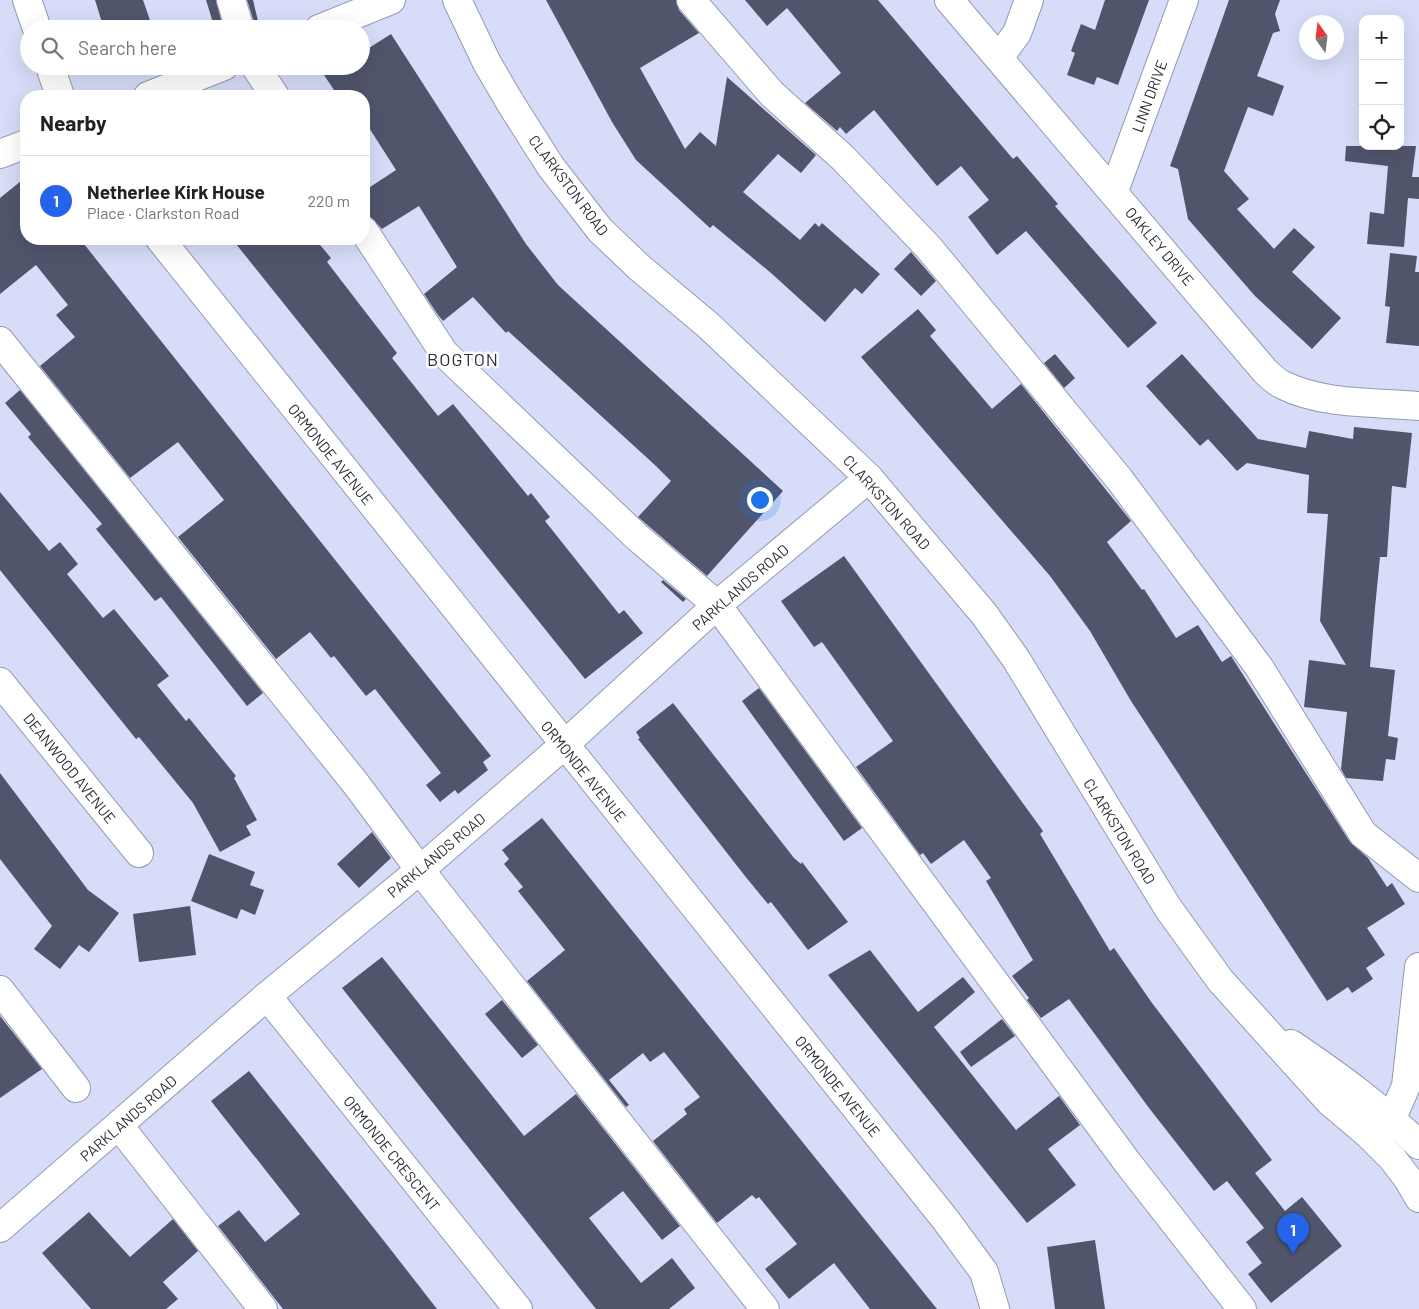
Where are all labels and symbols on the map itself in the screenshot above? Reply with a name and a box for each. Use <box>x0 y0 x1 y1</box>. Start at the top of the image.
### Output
north arrow <box>1299 15 1344 60</box>
street label: LINN DRIVE <box>1128 57 1170 135</box>
street label: CLARKSTON ROAD <box>525 131 613 239</box>
street label: OAKLEY DRIVE <box>1122 203 1198 289</box>
district label: BOGTON <box>427 348 499 370</box>
street label: ORMONDE AVENUE <box>285 400 377 508</box>
street label: CLARKSTON ROAD <box>840 451 934 553</box>
your location <box>747 487 773 513</box>
street label: PARKLANDS ROAD <box>688 540 792 634</box>
street label: DEANWOOD AVENUE <box>20 709 120 827</box>
street label: ORMONDE AVENUE <box>538 717 630 825</box>
street label: CLARKSTON ROAD <box>1080 775 1160 887</box>
street label: PARKLANDS ROAD <box>383 809 489 901</box>
street label: ORMONDE AVENUE <box>792 1032 884 1140</box>
street label: PARKLANDS ROAD <box>76 1071 180 1165</box>
street label: ORMONDE CRESCENT <box>340 1092 444 1214</box>
pin: 1 <box>1277 1213 1309 1254</box>

